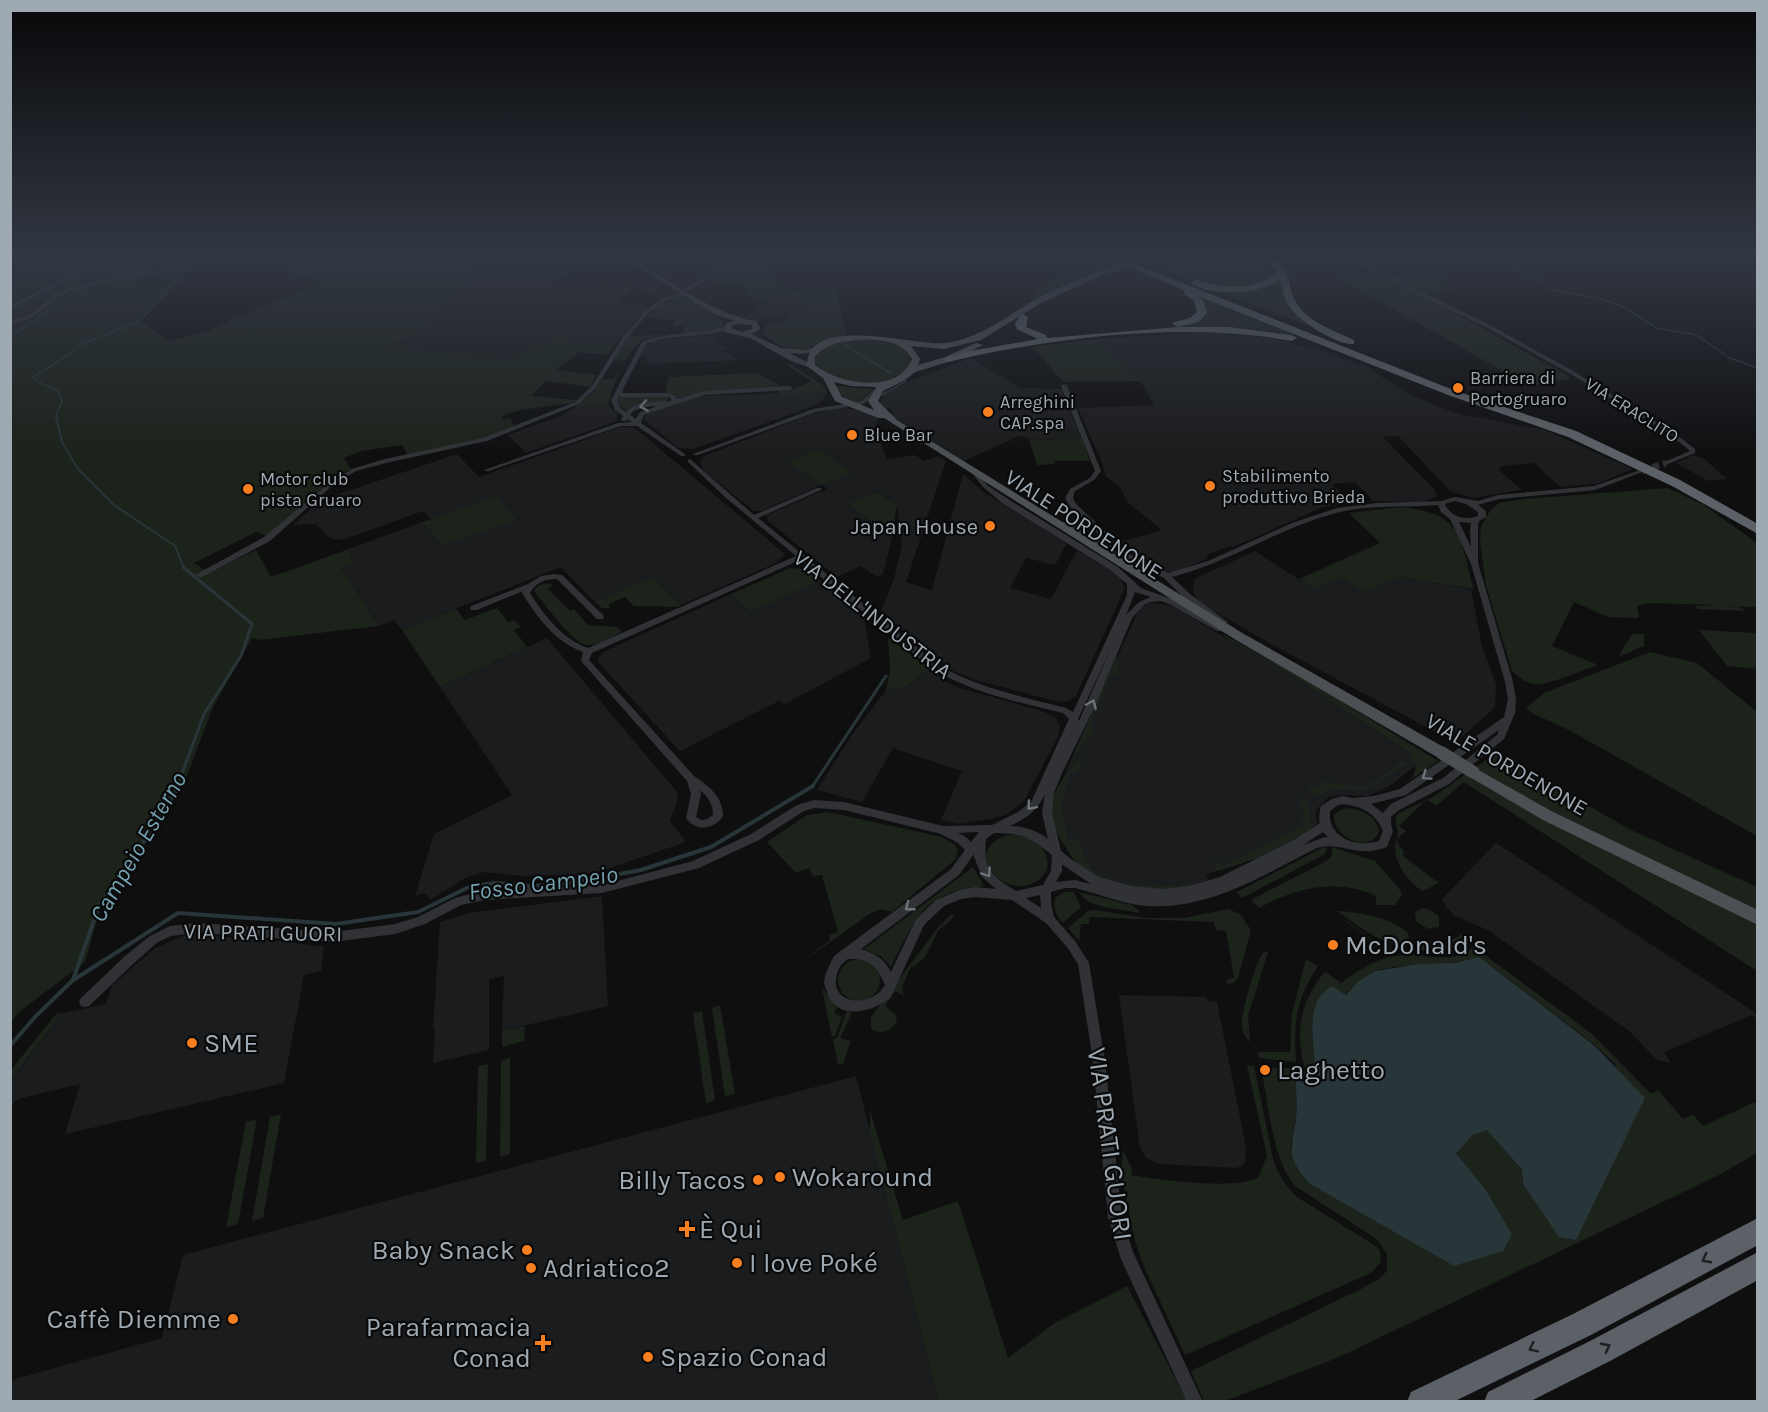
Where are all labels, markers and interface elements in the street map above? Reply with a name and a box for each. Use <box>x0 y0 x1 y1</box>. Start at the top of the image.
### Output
place label: Barriera di Portogruaro <box>1470 367 1567 410</box>
street label: VIA ERACLITO <box>1581 372 1683 448</box>
marker: Barriera di Portogruaro <box>1451 381 1465 395</box>
place label: Arreghini CAP.spa <box>1000 391 1075 434</box>
one-way arrow <box>640 399 650 412</box>
marker: Arreghini CAP.spa <box>981 405 995 419</box>
place label: Blue Bar <box>864 424 933 446</box>
marker: Blue Bar <box>845 428 859 442</box>
street label: VIALE PORDENONE <box>1000 464 1167 585</box>
place label: Stabilimento produttivo Brieda <box>1222 465 1365 508</box>
place label: Motor club pista Gruaro <box>260 468 362 511</box>
marker: Stabilimento produttivo Brieda <box>1203 479 1217 493</box>
marker: Motor club pista Gruaro <box>241 482 255 496</box>
place label: Japan House <box>851 514 978 540</box>
marker: Japan House <box>983 519 997 533</box>
street label: VIA DELL'INDUSTRIA <box>788 545 957 685</box>
one-way arrow <box>1085 699 1097 710</box>
street label: VIALE PORDENONE <box>1421 708 1592 822</box>
water label: Campeio Esterno <box>84 767 192 927</box>
one-way arrow <box>1421 769 1432 780</box>
one-way arrow <box>1027 800 1038 810</box>
water label: Fosso Campeio <box>467 860 619 906</box>
one-way arrow <box>979 866 990 877</box>
one-way arrow <box>905 900 916 911</box>
street label: VIA PRATI GUORI <box>183 919 342 947</box>
place label: McDonald's <box>1345 929 1487 961</box>
marker: McDonald's <box>1326 938 1340 952</box>
place label: SME <box>204 1027 258 1059</box>
marker: SME <box>185 1036 199 1050</box>
street label: VIA PRATI GUORI <box>1081 1045 1139 1243</box>
place label: Laghetto <box>1277 1054 1385 1086</box>
marker: Laghetto <box>1258 1063 1272 1077</box>
place label: Wokaround <box>792 1161 933 1193</box>
place label: Billy Tacos <box>618 1164 746 1196</box>
marker: Wokaround <box>773 1170 787 1184</box>
marker: Billy Tacos <box>751 1173 765 1187</box>
place label: È Qui <box>699 1213 763 1245</box>
marker: È Qui <box>680 1222 694 1236</box>
place label: Baby Snack <box>372 1234 515 1266</box>
marker: Baby Snack <box>520 1243 534 1257</box>
place label: I love Poké <box>749 1247 878 1279</box>
place label: Adriatico2 <box>543 1252 670 1284</box>
one-way arrow <box>1702 1252 1712 1263</box>
marker: I love Poké <box>730 1256 744 1270</box>
marker: Adriatico2 <box>524 1261 538 1275</box>
place label: Caffè Diemme <box>47 1303 221 1335</box>
place label: Parafarmacia Conad <box>366 1311 531 1374</box>
marker: Caffè Diemme <box>226 1312 240 1326</box>
marker: Parafarmacia Conad <box>536 1336 550 1350</box>
place label: Spazio Conad <box>660 1341 827 1373</box>
one-way arrow <box>1528 1341 1539 1353</box>
one-way arrow <box>1600 1343 1611 1354</box>
marker: Spazio Conad <box>641 1350 655 1364</box>

